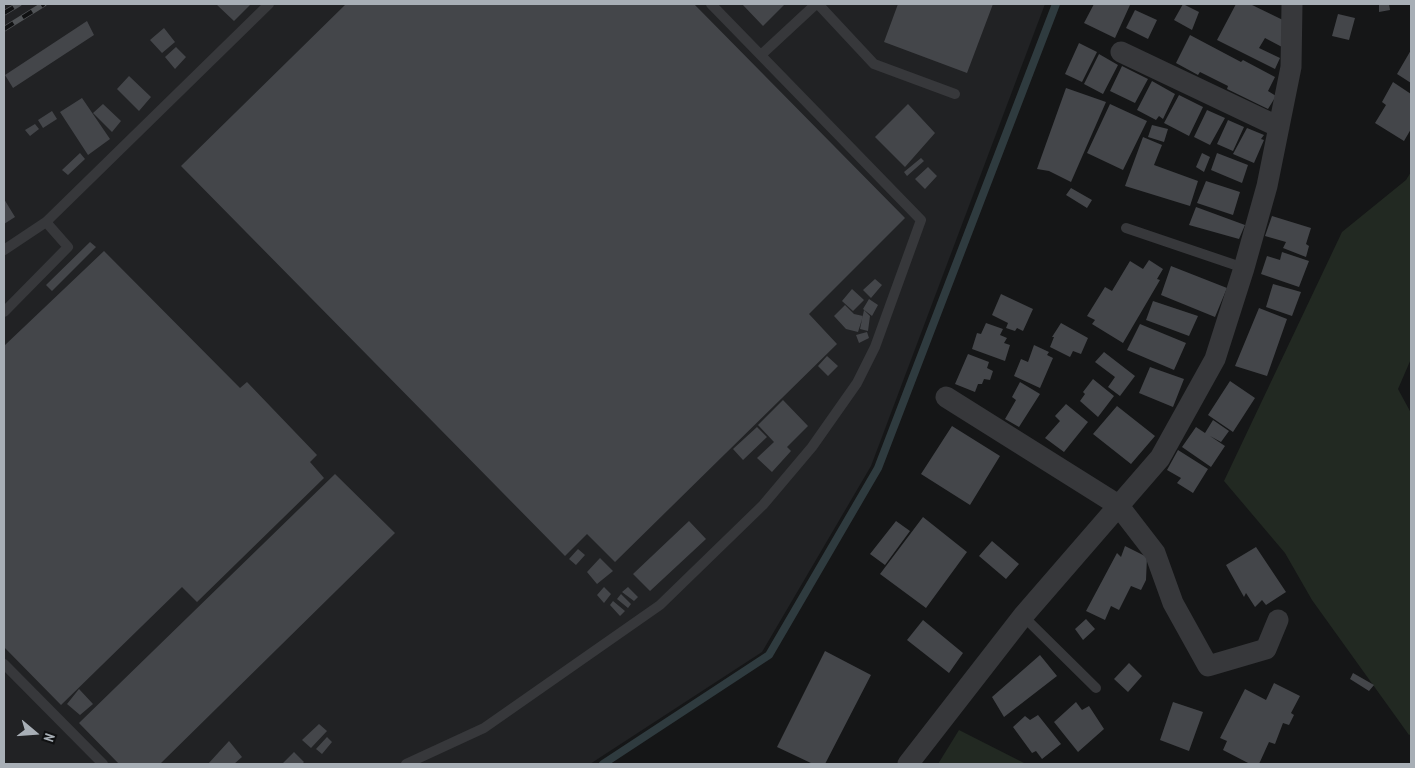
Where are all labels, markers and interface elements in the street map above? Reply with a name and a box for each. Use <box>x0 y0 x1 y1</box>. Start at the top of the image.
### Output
north arrow <box>10 708 60 758</box>
text: N <box>40 731 59 744</box>

